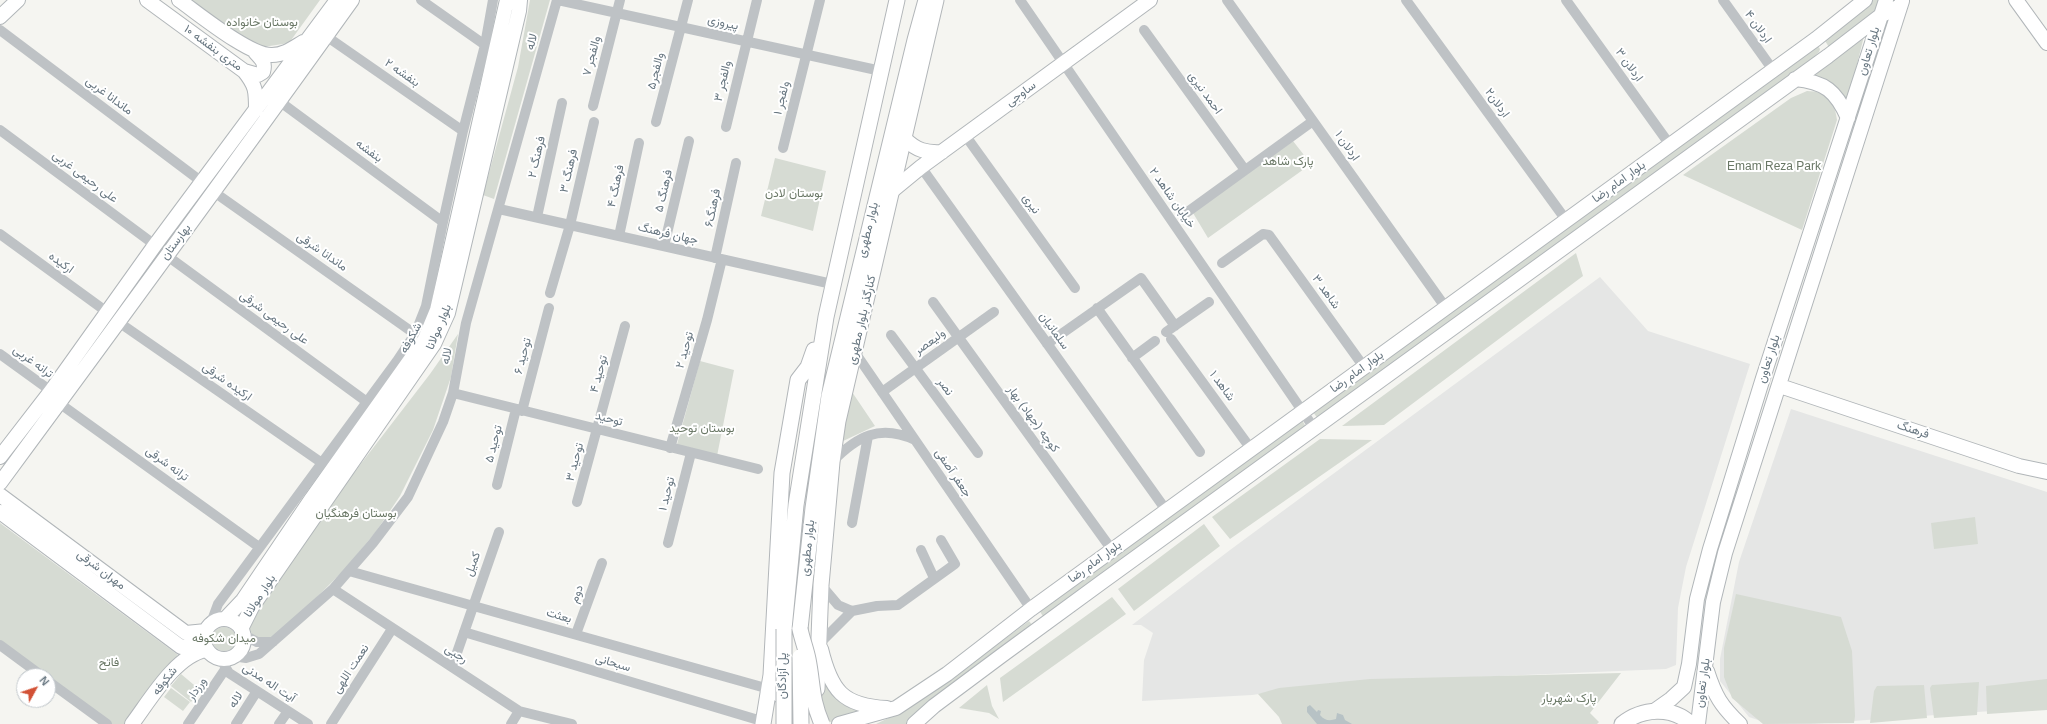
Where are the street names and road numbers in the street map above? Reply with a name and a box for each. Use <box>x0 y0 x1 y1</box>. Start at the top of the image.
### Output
street label: اردلان ۴ <box>1741 8 1775 46</box>
street label: پیروزی <box>706 12 740 34</box>
street label: ۱۰ متری بنفشه <box>181 22 245 74</box>
street label: بلوار تعاون <box>1855 25 1883 77</box>
street label: لاله <box>523 32 541 52</box>
street label: والفجر ۷ <box>580 34 604 78</box>
street label: اردلان ۳ <box>1612 45 1646 85</box>
street label: والفجر۵ <box>644 51 668 91</box>
street label: بنفشه ۲ <box>382 56 422 90</box>
street label: والفجر ۳ <box>711 59 735 103</box>
street label: احمد نیری <box>1185 69 1225 117</box>
street label: ماندانا غربی <box>83 74 135 118</box>
street label: ساوجی <box>1003 78 1039 110</box>
street label: ولفجر ۱ <box>771 80 793 116</box>
street label: اردلان۲ <box>1482 85 1512 121</box>
street label: اردلان ۱ <box>1332 128 1362 164</box>
street label: فرهنگ ۲ <box>525 135 549 179</box>
street label: بنفشه <box>353 136 385 166</box>
street label: علی رحیمی غربی <box>50 148 120 206</box>
street label: فرهنگ ۳ <box>557 148 581 194</box>
street label: بلوار امام رضا <box>1590 158 1648 206</box>
street label: فرهنگ ۴ <box>604 163 628 209</box>
street label: خیابان شاهد ۲ <box>1146 165 1198 231</box>
street label: فرهنگ ۵ <box>652 168 676 214</box>
street label: فرهنگ۶ <box>702 188 724 228</box>
street label: نیری <box>1019 191 1043 217</box>
street label: بلوار مطهری <box>854 201 882 259</box>
street label: جهان فرهنگ <box>636 220 700 248</box>
street label: بهارستان <box>158 221 194 263</box>
street label: ماندانا شرقی <box>294 229 350 275</box>
street label: ارکیده <box>46 249 76 277</box>
street label: شاهد ۳ <box>1309 272 1343 312</box>
street label: کنارگذر بلوار مطهری <box>845 274 879 366</box>
street label: علی رحیمی شرقی <box>237 288 311 348</box>
street label: بلوار مولانا <box>423 302 455 352</box>
street label: سلمانیان <box>1036 310 1072 352</box>
street label: شکوفه <box>397 320 425 356</box>
street label: ولیعصر <box>912 326 948 358</box>
street label: توحید ۲ <box>673 330 697 370</box>
street label: بلوار تعاون <box>1754 333 1784 385</box>
street label: توحید ۶ <box>511 336 535 376</box>
street label: ترانه غربی <box>10 343 56 381</box>
street label: لاله <box>438 347 456 365</box>
street label: بلوار امام رضا <box>1328 348 1386 396</box>
street label: توحید ۴ <box>587 354 611 394</box>
street label: ارکیده شرقی <box>199 360 255 404</box>
street label: شاهد ۱ <box>1206 368 1238 404</box>
street label: نصر <box>934 375 956 399</box>
street label: کوچه (جهاد) بهار <box>1004 383 1062 455</box>
street label: توحید <box>594 409 624 429</box>
street label: فرهنگ <box>1895 418 1931 442</box>
street label: توحید ۵ <box>482 424 506 464</box>
street label: توحید ۳ <box>563 441 587 483</box>
street label: ترانه شرقی <box>143 444 191 484</box>
street label: جعفر آصفی <box>932 446 974 500</box>
street label: توحید ۱ <box>656 475 678 513</box>
street label: بلوار مطهری <box>798 519 818 577</box>
street label: بلوار امام رضا <box>1066 538 1124 586</box>
street label: مهران شرقی <box>74 547 128 593</box>
street label: کمیل <box>462 550 484 578</box>
street label: بلوار مولانا <box>241 572 279 620</box>
street label: دوم <box>567 583 587 605</box>
street label: بعثت <box>545 606 573 626</box>
street label: رجبی <box>442 641 470 667</box>
street label: نعمت اللهی <box>330 642 372 696</box>
street label: سبحانی <box>594 651 632 675</box>
street label: پل آزادگان <box>776 653 790 699</box>
street label: بلوار تعاون <box>1692 657 1714 709</box>
street label: آیت اله مدنی <box>240 660 298 706</box>
street label: شکوفه <box>149 664 181 698</box>
street label: ورزدار <box>184 675 210 703</box>
street label: لاله <box>225 689 247 711</box>

